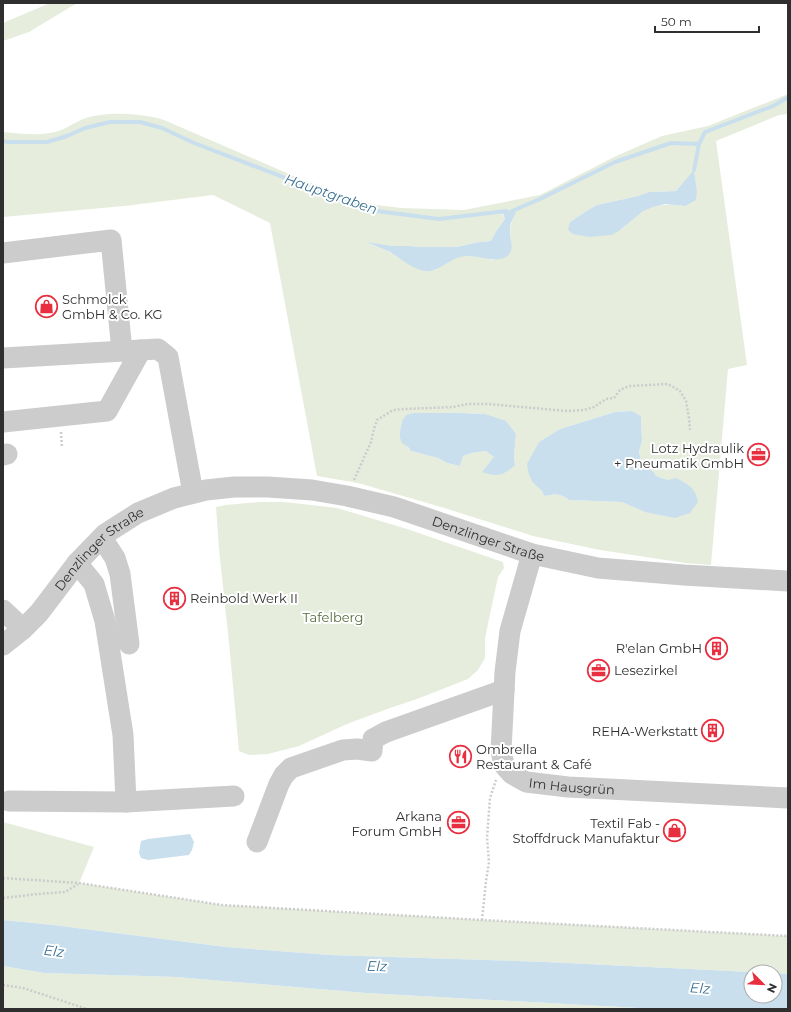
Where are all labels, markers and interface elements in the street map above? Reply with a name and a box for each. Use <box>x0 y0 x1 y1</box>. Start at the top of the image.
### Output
scale bar <box>655 8 759 34</box>
text: 50 m <box>661 14 692 29</box>
water label: Hauptgraben <box>282 170 380 218</box>
place label: Schmolck GmbH & Co. KG <box>62 291 163 322</box>
shop icon: Schmolck GmbH & Co. KG <box>34 293 60 319</box>
place label: Lotz Hydraulik + Pneumatik GmbH <box>614 440 744 471</box>
office icon: Lotz Hydraulik + Pneumatik GmbH <box>746 442 772 468</box>
street label: Denzlinger Straße <box>51 504 146 594</box>
street label: Denzlinger Straße <box>430 513 546 564</box>
building icon: Reinbold Werk II <box>162 585 188 611</box>
place label: Reinbold Werk II <box>190 590 298 606</box>
park label: Tafelberg <box>302 609 364 625</box>
building icon: R'elan GmbH <box>704 635 730 661</box>
place label: R'elan GmbH <box>616 640 702 656</box>
office icon: Lesezirkel <box>586 657 612 683</box>
place label: Lesezirkel <box>614 662 678 678</box>
building icon: REHA-Werkstatt <box>700 718 726 744</box>
place label: REHA-Werkstatt <box>592 723 698 739</box>
place label: Ombrella Restaurant & Café <box>476 741 592 772</box>
restaurant icon: Ombrella Restaurant & Café <box>447 743 473 769</box>
street label: Im Hausgrün <box>528 774 615 797</box>
place label: Arkana Forum GmbH <box>351 808 442 839</box>
office icon: Arkana Forum GmbH <box>445 810 471 836</box>
place label: Textil Fab - Stoffdruck Manufaktur <box>512 815 660 846</box>
shop icon: Textil Fab - Stoffdruck Manufaktur <box>662 817 688 843</box>
water label: Elz <box>43 941 66 961</box>
water label: Elz <box>367 957 388 975</box>
north arrow <box>743 964 783 1004</box>
water label: Elz <box>689 978 712 998</box>
text: N <box>764 981 780 995</box>

